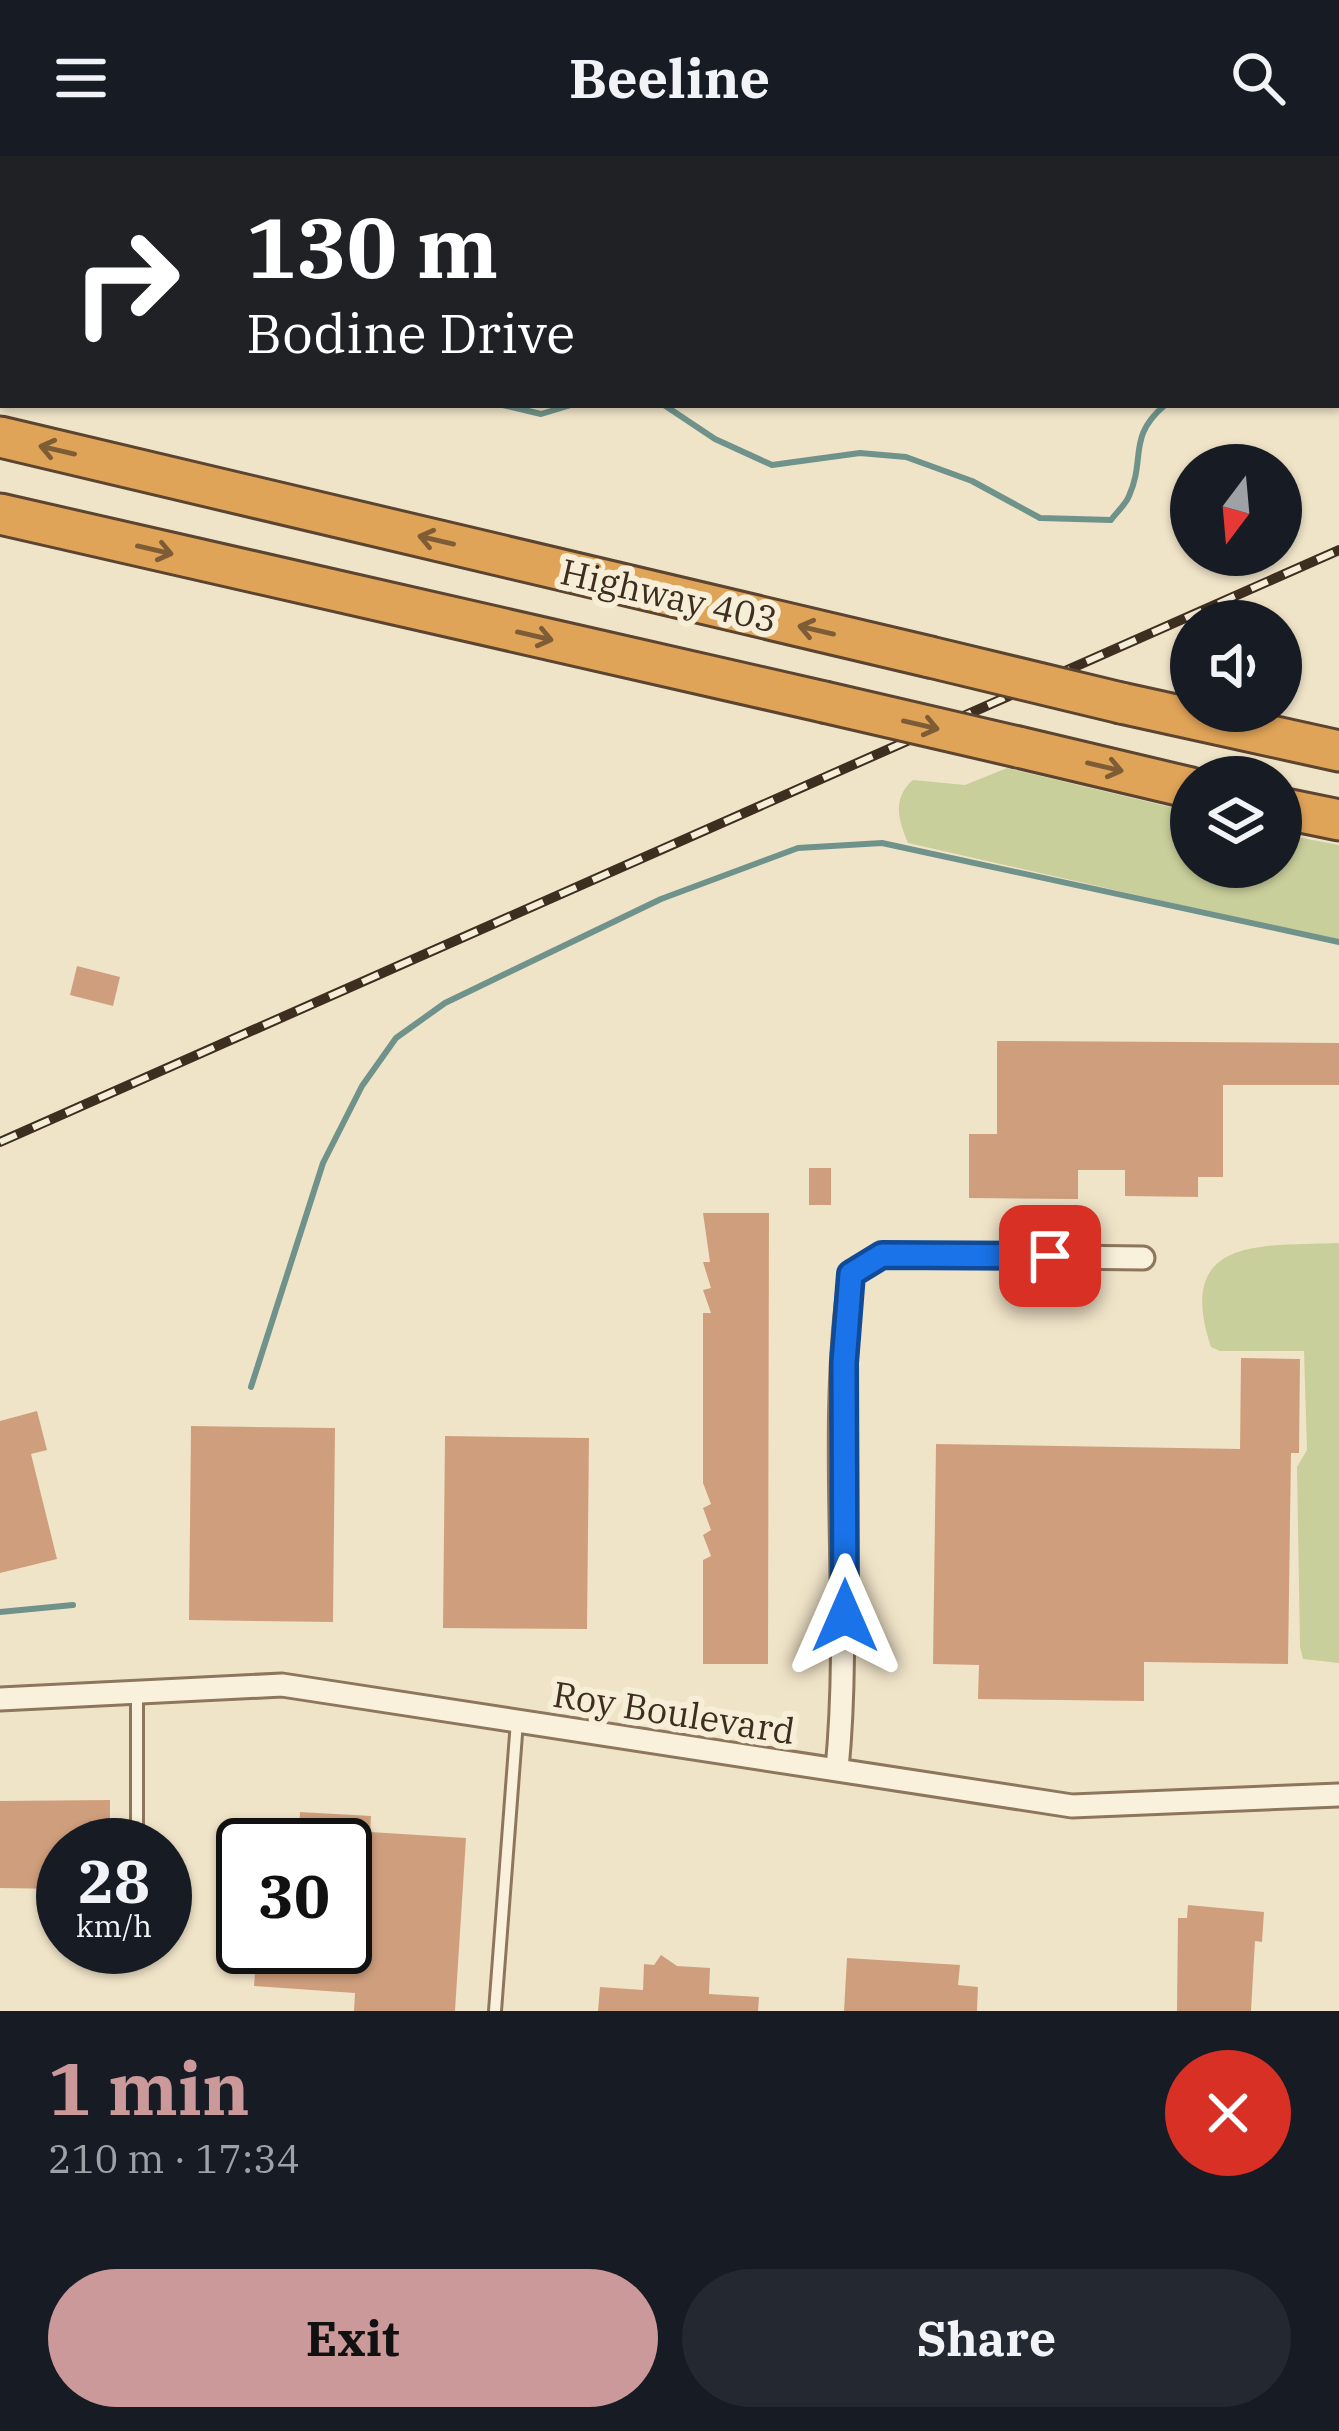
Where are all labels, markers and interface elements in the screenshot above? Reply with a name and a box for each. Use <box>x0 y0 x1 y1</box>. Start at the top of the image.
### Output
text: Beeline <box>569 43 770 113</box>
icon: menu <box>48 45 114 111</box>
icon: search <box>1225 45 1291 111</box>
text: 130 m <box>246 192 498 301</box>
icon: right <box>48 204 204 360</box>
text: Bodine Drive <box>246 298 575 368</box>
one-way arrow <box>38 438 76 460</box>
north arrow <box>1170 444 1302 576</box>
map controls <box>1170 444 1302 888</box>
one-way arrow <box>418 528 456 550</box>
one-way arrow <box>136 539 174 562</box>
street label: Highway 403 <box>556 547 782 643</box>
button: sound <box>1170 600 1302 732</box>
one-way arrow <box>797 617 835 640</box>
one-way arrow <box>516 626 554 648</box>
one-way arrow <box>902 714 940 737</box>
button: layers <box>1170 756 1302 888</box>
one-way arrow <box>1085 757 1123 780</box>
pin <box>999 1205 1101 1307</box>
icon: arrive <box>1017 1223 1083 1289</box>
position arrow <box>782 1553 908 1679</box>
street label: Roy Boulevard <box>550 1670 798 1754</box>
speed limit sign: 30 <box>216 1818 372 1974</box>
text: 28 <box>78 1841 150 1920</box>
text: km/h <box>76 1906 152 1945</box>
text: 1 min <box>48 2041 250 2135</box>
button: close <box>1165 2050 1291 2176</box>
text: 210 m · 17:34 <box>48 2133 300 2184</box>
button: Exit <box>48 2269 658 2407</box>
button: Share <box>682 2269 1291 2407</box>

